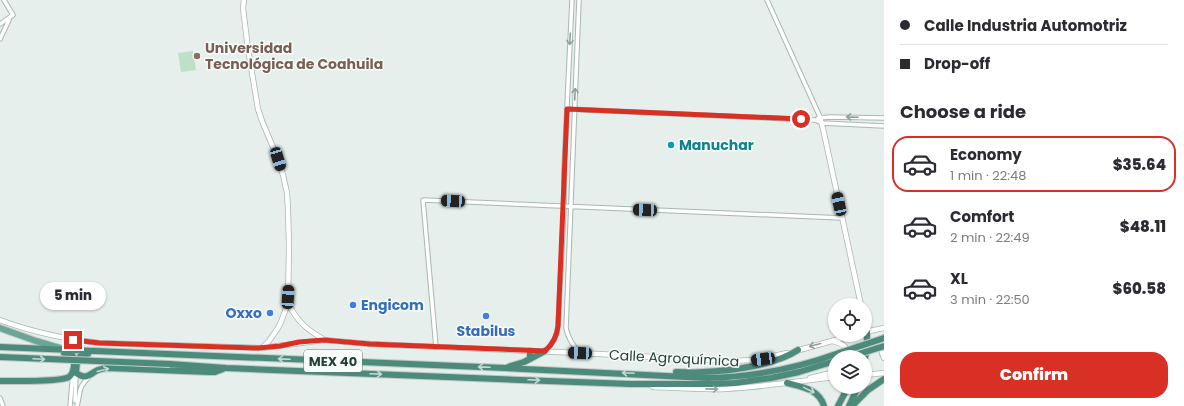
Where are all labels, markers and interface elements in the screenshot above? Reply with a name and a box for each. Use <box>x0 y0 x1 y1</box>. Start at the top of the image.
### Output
text: Calle Industria Automotriz <box>924 15 1127 36</box>
one-way arrow <box>566 32 574 45</box>
place label: Universidad Tecnológica de Coahuila <box>205 38 383 74</box>
marker: Universidad Tecnológica de Coahuila <box>192 51 202 61</box>
text: Drop-off <box>924 53 990 74</box>
one-way arrow <box>571 88 578 101</box>
text: Choose a ride <box>900 99 1026 124</box>
route start <box>792 110 810 128</box>
one-way arrow <box>846 113 859 121</box>
place label: Manuchar <box>679 135 754 155</box>
marker: Manuchar <box>666 140 676 150</box>
text: Economy <box>950 144 1022 165</box>
car <box>269 146 287 172</box>
icon: car <box>902 146 938 182</box>
text: $35.64 <box>1113 154 1166 175</box>
text: 1 min · 22:48 <box>950 166 1026 185</box>
car <box>831 191 847 217</box>
car <box>441 194 465 208</box>
car <box>633 204 657 216</box>
text: Comfort <box>950 206 1014 227</box>
icon: car <box>902 208 938 244</box>
text: $48.11 <box>1120 216 1166 237</box>
text: 2 min · 22:49 <box>950 228 1030 247</box>
text: XL <box>950 268 968 289</box>
icon: car <box>902 270 938 306</box>
text: $60.58 <box>1113 278 1166 299</box>
callout: 5 min <box>40 282 106 310</box>
car <box>281 285 295 309</box>
text: 5 min <box>54 286 92 305</box>
text: 3 min · 22:50 <box>950 290 1030 309</box>
place label: Engicom <box>361 295 424 315</box>
map controls <box>828 298 872 394</box>
button: locate <box>828 298 872 342</box>
marker: Engicom <box>348 300 358 310</box>
place label: Oxxo <box>226 303 262 323</box>
marker: Oxxo <box>265 308 275 318</box>
marker: Stabilus <box>481 311 491 321</box>
place label: Stabilus <box>457 321 516 341</box>
route end <box>64 331 82 349</box>
one-way arrow <box>809 342 822 350</box>
street label: Calle Agroquímica <box>608 345 740 371</box>
car <box>568 347 592 359</box>
road number: MEX 40 <box>304 350 362 372</box>
button: layers <box>828 350 872 394</box>
car <box>750 351 776 367</box>
button: Confirm <box>900 352 1168 398</box>
one-way arrow <box>32 355 45 363</box>
one-way arrow <box>278 356 291 363</box>
one-way arrow <box>478 363 491 371</box>
one-way arrow <box>96 365 109 373</box>
one-way arrow <box>369 370 382 378</box>
one-way arrow <box>622 370 635 377</box>
one-way arrow <box>527 376 540 384</box>
one-way arrow <box>705 385 718 393</box>
one-way arrow <box>803 387 815 394</box>

